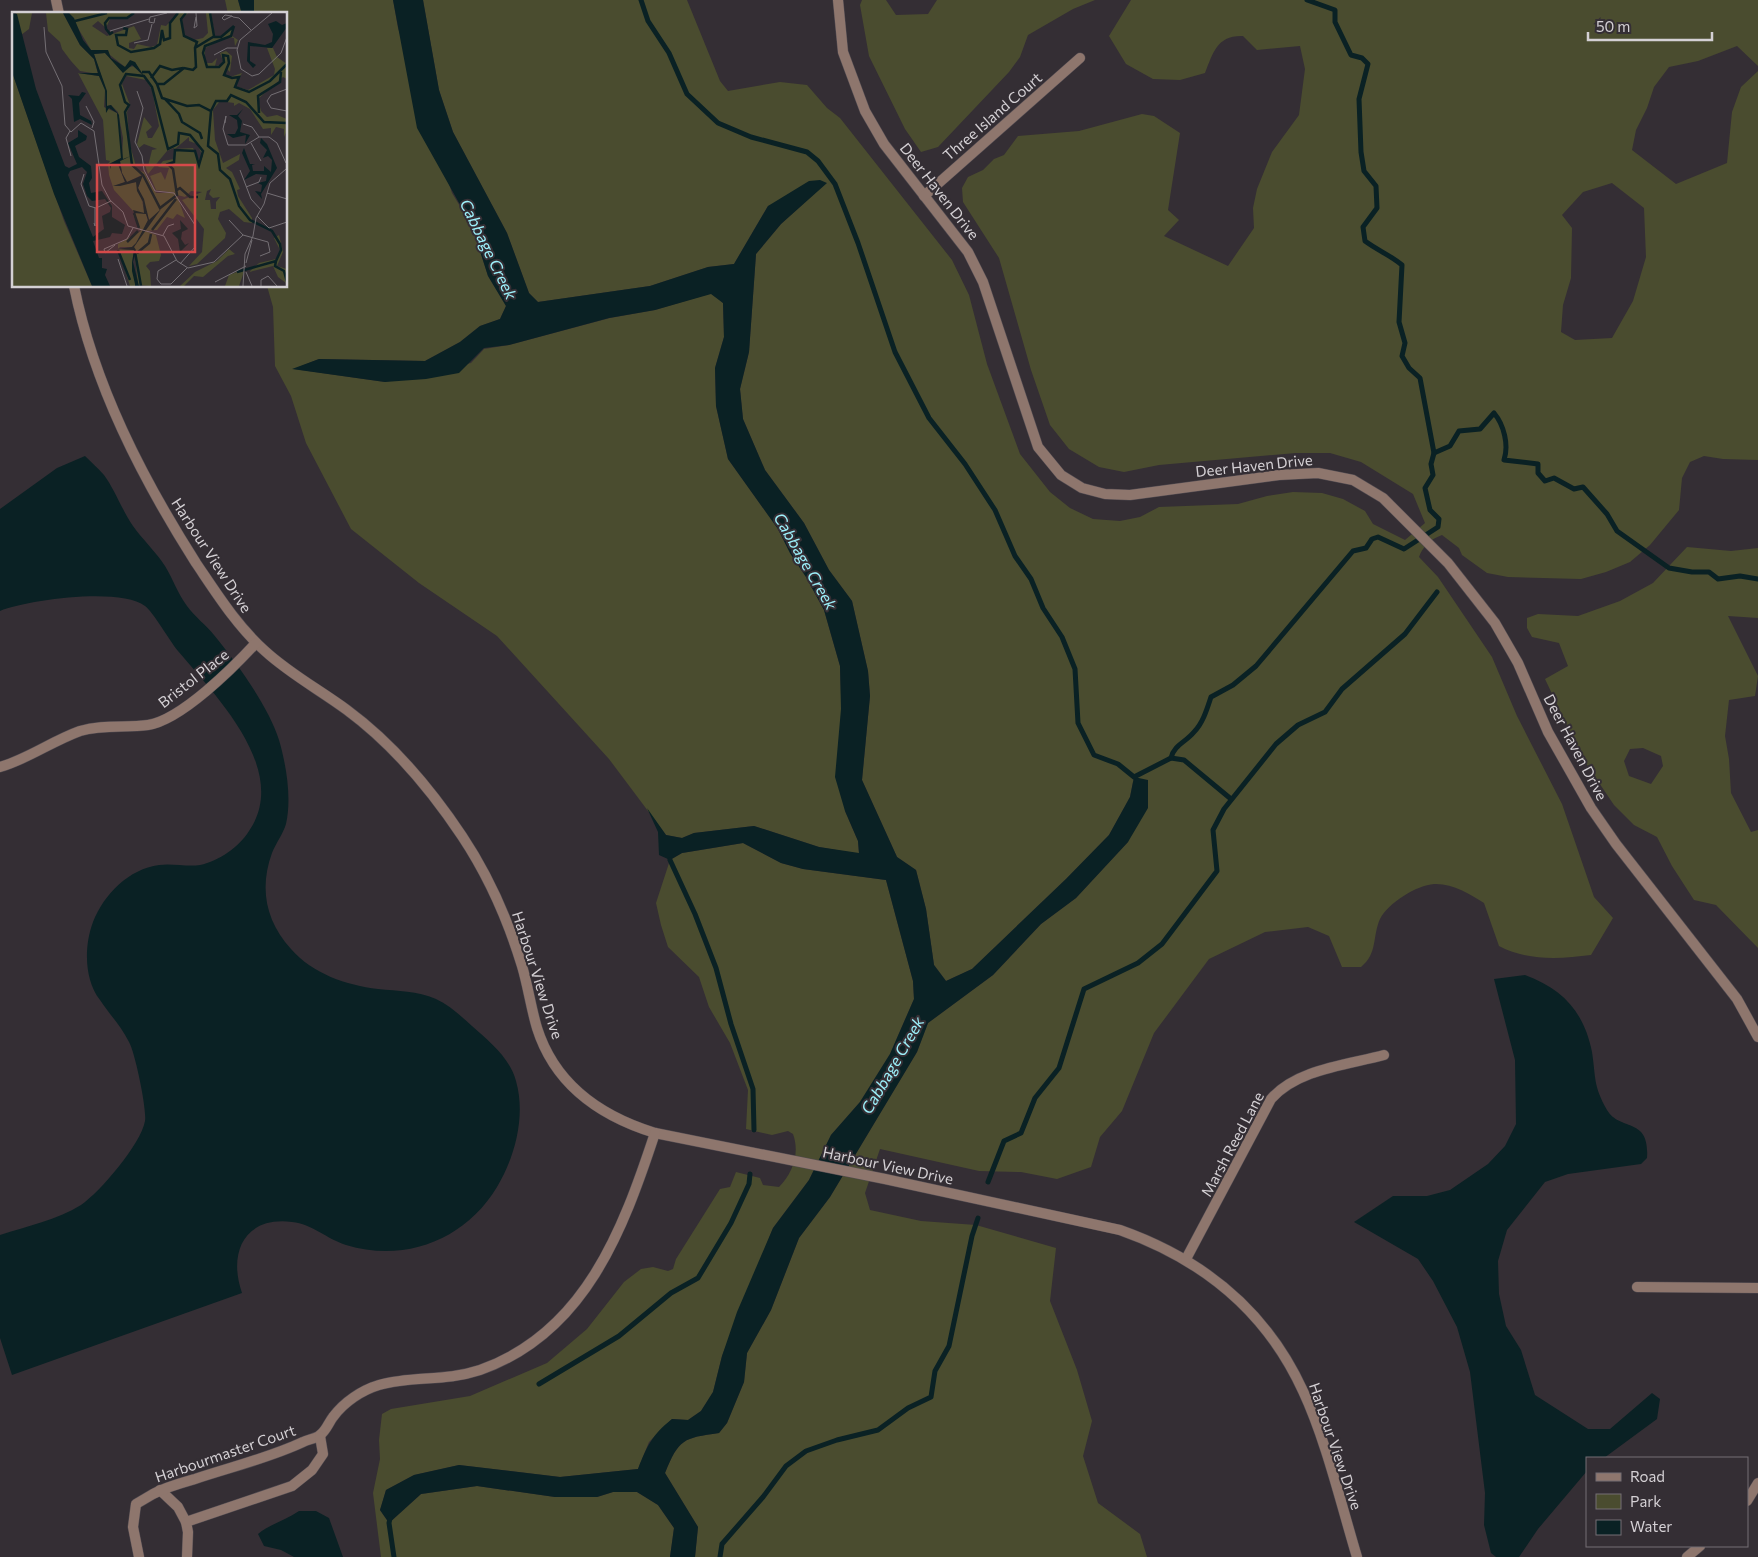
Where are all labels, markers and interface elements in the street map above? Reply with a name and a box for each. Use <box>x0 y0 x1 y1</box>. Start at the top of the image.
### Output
scale bar <box>1588 10 1712 42</box>
inset map <box>12 12 288 288</box>
text: 50 m <box>1596 17 1630 35</box>
street label: Three Island Court <box>939 68 1045 164</box>
street label: Deer Haven Drive <box>897 139 983 243</box>
water label: Cabbage Creek <box>457 196 522 303</box>
street label: Deer Haven Drive <box>1195 450 1314 480</box>
street label: Harbour View Drive <box>168 494 256 616</box>
water label: Cabbage Creek <box>770 509 842 613</box>
street label: Bristol Place <box>154 645 232 711</box>
street label: Deer Haven Drive <box>1540 691 1612 803</box>
street label: Harbour View Drive <box>509 909 567 1041</box>
water label: Cabbage Creek <box>856 1013 928 1117</box>
street label: Marsh Reed Lane <box>1197 1089 1267 1199</box>
street label: Harbour View Drive <box>821 1142 955 1188</box>
street label: Harbour View Drive <box>1306 1380 1366 1512</box>
street label: Harbourmaster Court <box>152 1420 298 1486</box>
legend <box>1586 1457 1748 1547</box>
text: Road <box>1630 1467 1665 1485</box>
text: Park <box>1630 1492 1661 1510</box>
text: Water <box>1630 1517 1672 1535</box>

